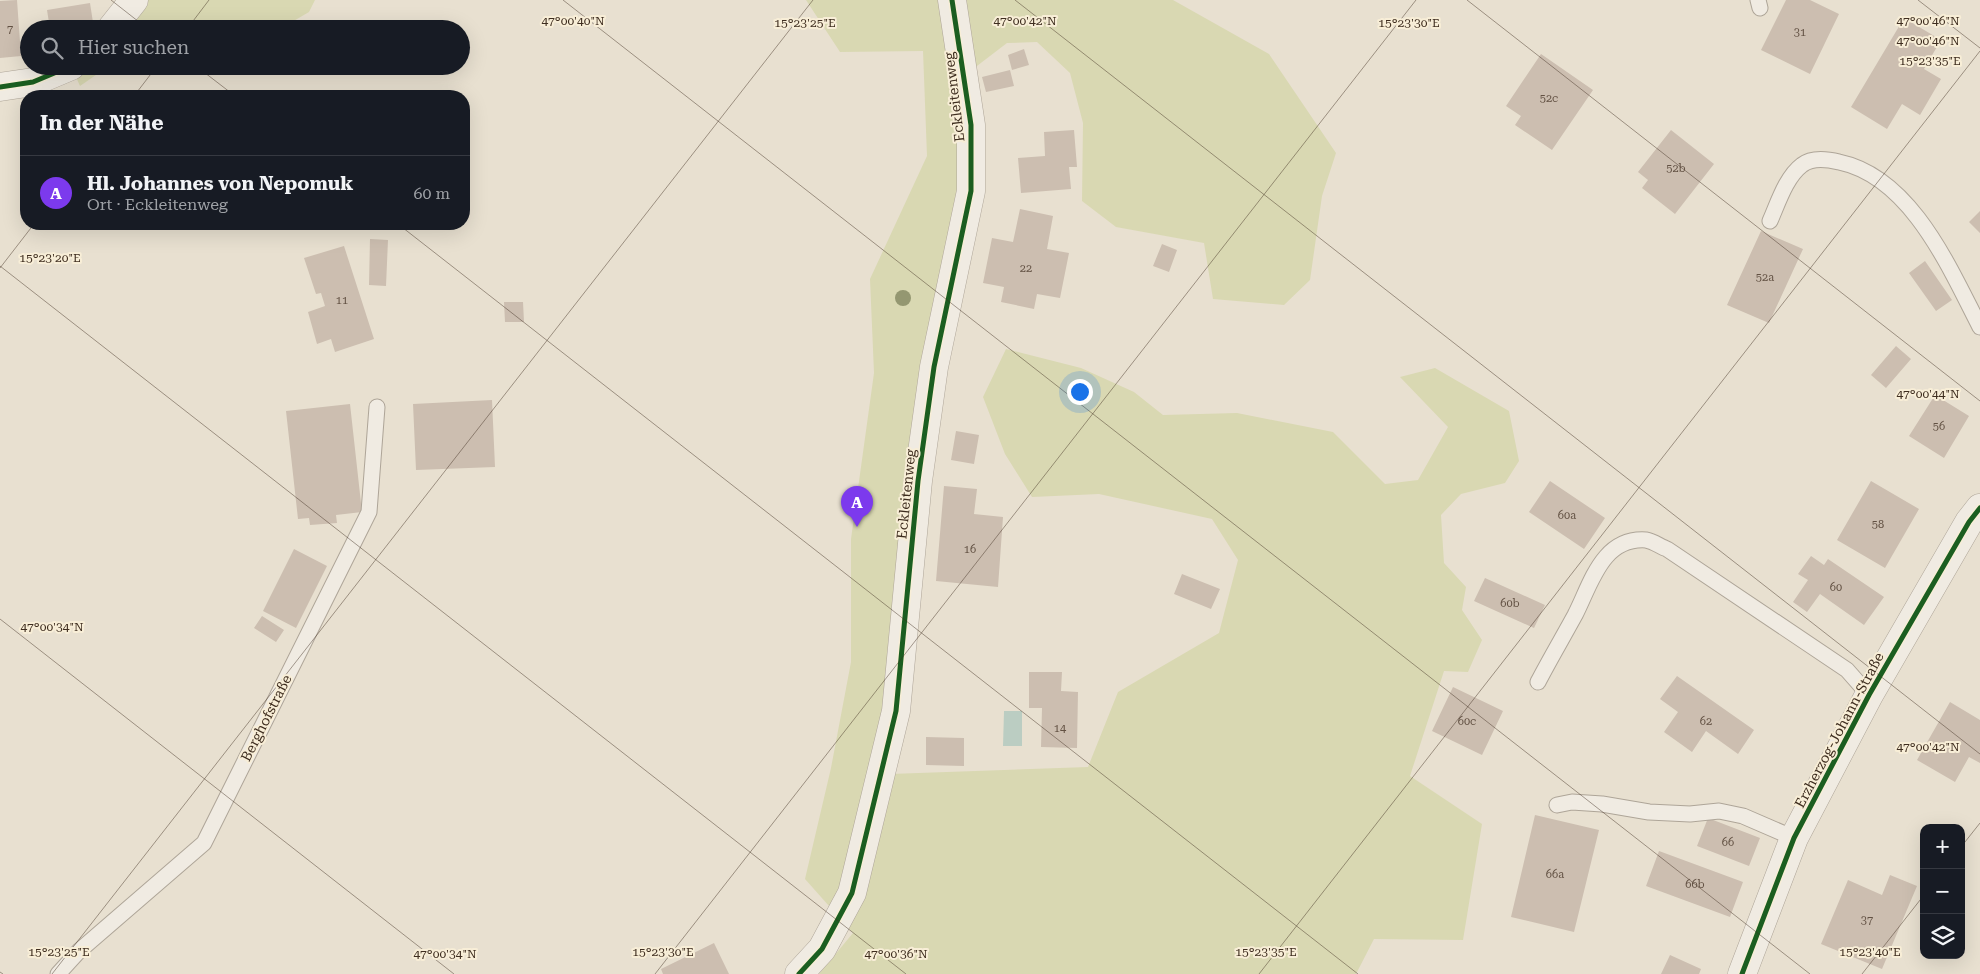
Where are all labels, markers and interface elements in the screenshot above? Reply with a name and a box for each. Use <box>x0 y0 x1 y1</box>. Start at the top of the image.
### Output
text: 47°00'40"N <box>541 14 605 28</box>
text: 47°00'42"N <box>993 14 1057 28</box>
text: 47°00'46"N <box>1896 14 1960 28</box>
text: 15°23'25"E <box>774 16 836 30</box>
text: 15°23'30"E <box>1378 16 1440 30</box>
search box <box>20 20 470 75</box>
house number: 7 <box>7 23 13 36</box>
house number: 31 <box>1794 26 1806 39</box>
icon: search <box>38 34 66 62</box>
text: 47°00'46"N <box>1896 34 1960 48</box>
text: Hier suchen <box>78 36 189 59</box>
street label: Eckleitenweg <box>941 51 967 143</box>
text: 15°23'35"E <box>1899 54 1961 68</box>
house number: 52c <box>1540 92 1558 105</box>
text: In der Nähe <box>40 111 163 135</box>
house number: 52b <box>1666 162 1686 175</box>
text: Hl. Johannes von Nepomuk <box>87 172 353 195</box>
text: A <box>50 184 62 203</box>
text: 60 m <box>413 184 450 203</box>
text: Ort · Eckleitenweg <box>87 195 228 214</box>
text: 15°23'20"E <box>19 251 81 265</box>
house number: 22 <box>1020 262 1032 275</box>
house number: 52a <box>1756 271 1774 284</box>
house number: 11 <box>336 294 348 307</box>
your location <box>1067 379 1093 405</box>
text: 47°00'44"N <box>1896 387 1960 401</box>
house number: 56 <box>1933 420 1945 433</box>
street label: Eckleitenweg <box>893 448 919 540</box>
pin: A <box>841 486 873 527</box>
house number: 60a <box>1558 509 1576 522</box>
house number: 58 <box>1872 518 1884 531</box>
house number: 16 <box>964 543 976 556</box>
house number: 60 <box>1830 581 1842 594</box>
house number: 60b <box>1500 597 1520 610</box>
text: 47°00'34"N <box>20 620 84 634</box>
street label: Erzherzog-Johann-Straße <box>1791 649 1887 810</box>
street label: Berghofstraße <box>237 672 295 764</box>
house number: 60c <box>1458 715 1476 728</box>
house number: 62 <box>1700 715 1712 728</box>
house number: 14 <box>1054 722 1067 735</box>
text: 47°00'42"N <box>1896 740 1960 754</box>
map controls <box>1920 824 1965 959</box>
button: + <box>1920 824 1965 869</box>
house number: 66 <box>1722 836 1734 849</box>
house number: 66a <box>1546 868 1564 881</box>
button: − <box>1920 869 1965 914</box>
house number: 66b <box>1685 878 1705 891</box>
house number: 37 <box>1861 914 1873 927</box>
button: layers <box>1920 914 1965 959</box>
text: 15°23'25"E <box>28 945 90 959</box>
text: 15°23'30"E <box>632 945 694 959</box>
text: 15°23'35"E <box>1235 945 1297 959</box>
text: 15°23'40"E <box>1839 945 1901 959</box>
text: 47°00'34"N <box>413 947 477 961</box>
text: 47°00'36"N <box>864 947 928 961</box>

